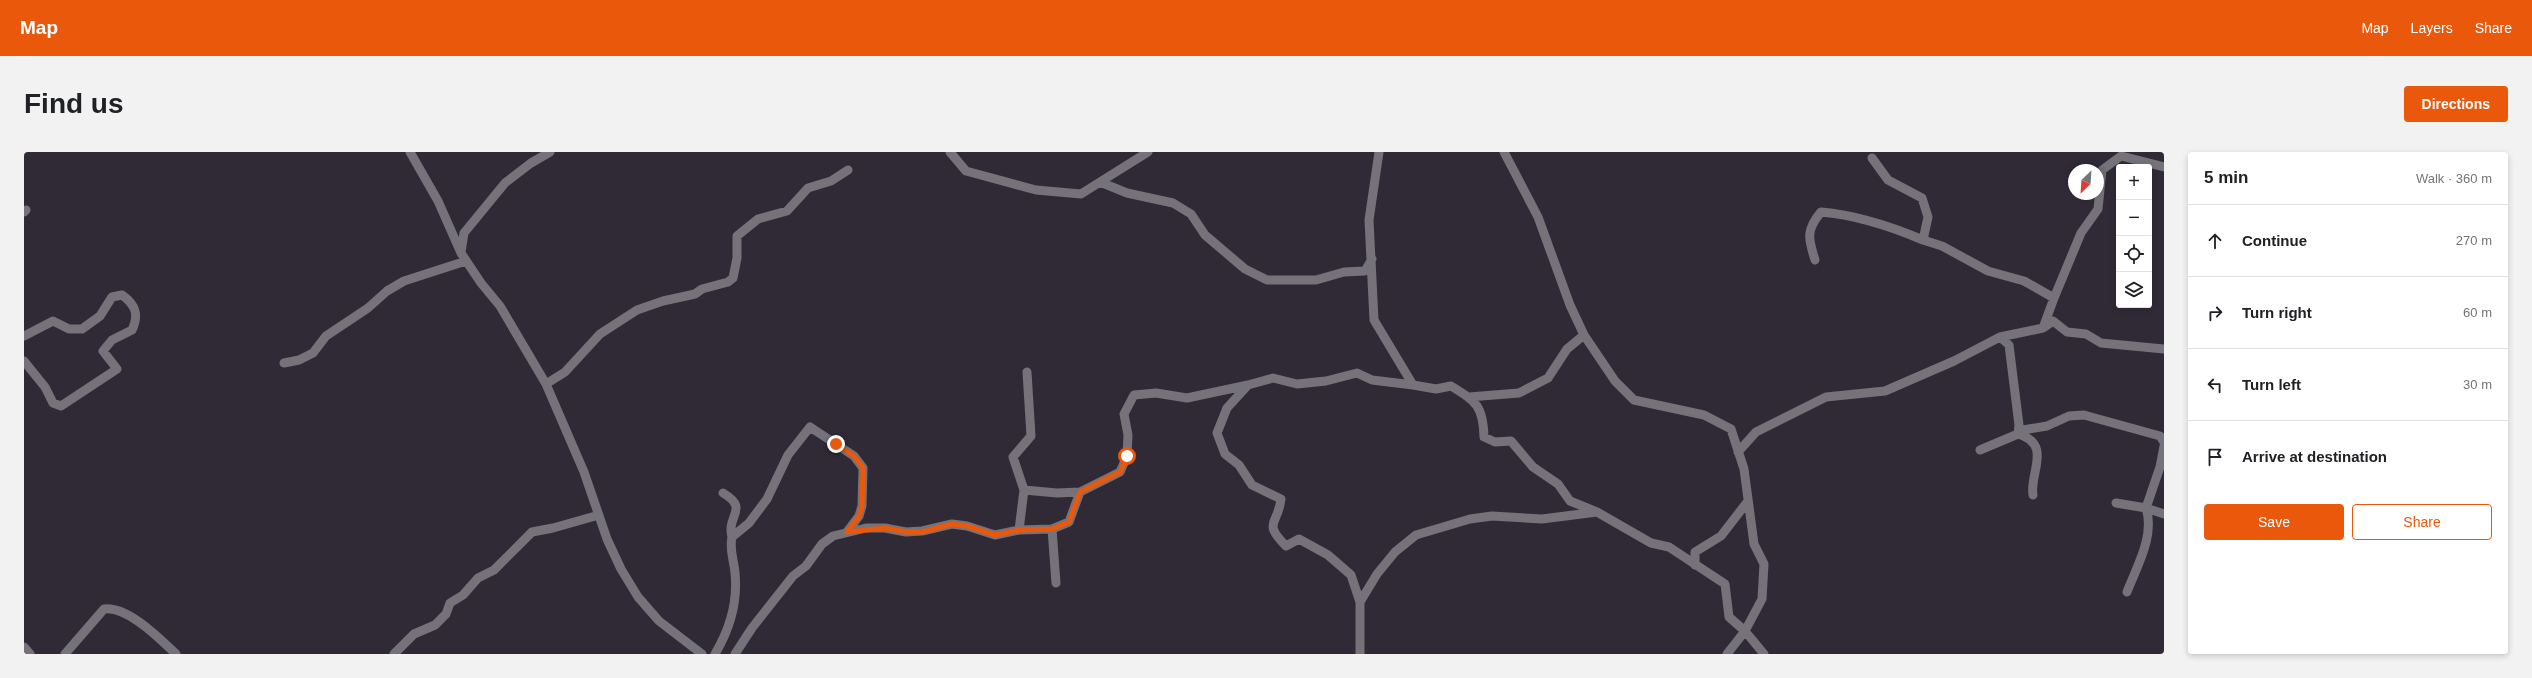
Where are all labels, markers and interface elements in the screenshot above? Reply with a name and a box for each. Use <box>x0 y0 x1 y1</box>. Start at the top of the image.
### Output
text: Map <box>20 17 58 38</box>
text: Map <box>2361 20 2389 36</box>
text: Layers <box>2411 20 2453 36</box>
text: Share <box>2475 20 2512 36</box>
button: Directions <box>2404 86 2508 122</box>
text: Find us <box>24 88 124 119</box>
north arrow <box>2068 164 2104 200</box>
map controls <box>2116 164 2152 308</box>
button: + <box>2116 164 2152 200</box>
text: 5 min <box>2204 168 2248 187</box>
text: Walk · 360 m <box>2416 171 2492 186</box>
button: − <box>2116 200 2152 236</box>
icon: ahead <box>2204 230 2226 252</box>
text: Continue <box>2242 232 2307 249</box>
text: 270 m <box>2456 233 2492 248</box>
button: locate <box>2116 236 2152 272</box>
button: layers <box>2116 272 2152 308</box>
icon: right <box>2204 302 2226 324</box>
text: Turn right <box>2242 304 2312 321</box>
text: 60 m <box>2463 305 2492 320</box>
icon: left <box>2204 374 2226 396</box>
text: Turn left <box>2242 376 2301 393</box>
text: 30 m <box>2463 377 2492 392</box>
route end <box>827 435 845 453</box>
icon: arrive <box>2204 446 2226 468</box>
route start <box>1118 447 1136 465</box>
text: Arrive at destination <box>2242 448 2387 465</box>
button: Save <box>2204 504 2344 540</box>
button: Share <box>2352 504 2492 540</box>

